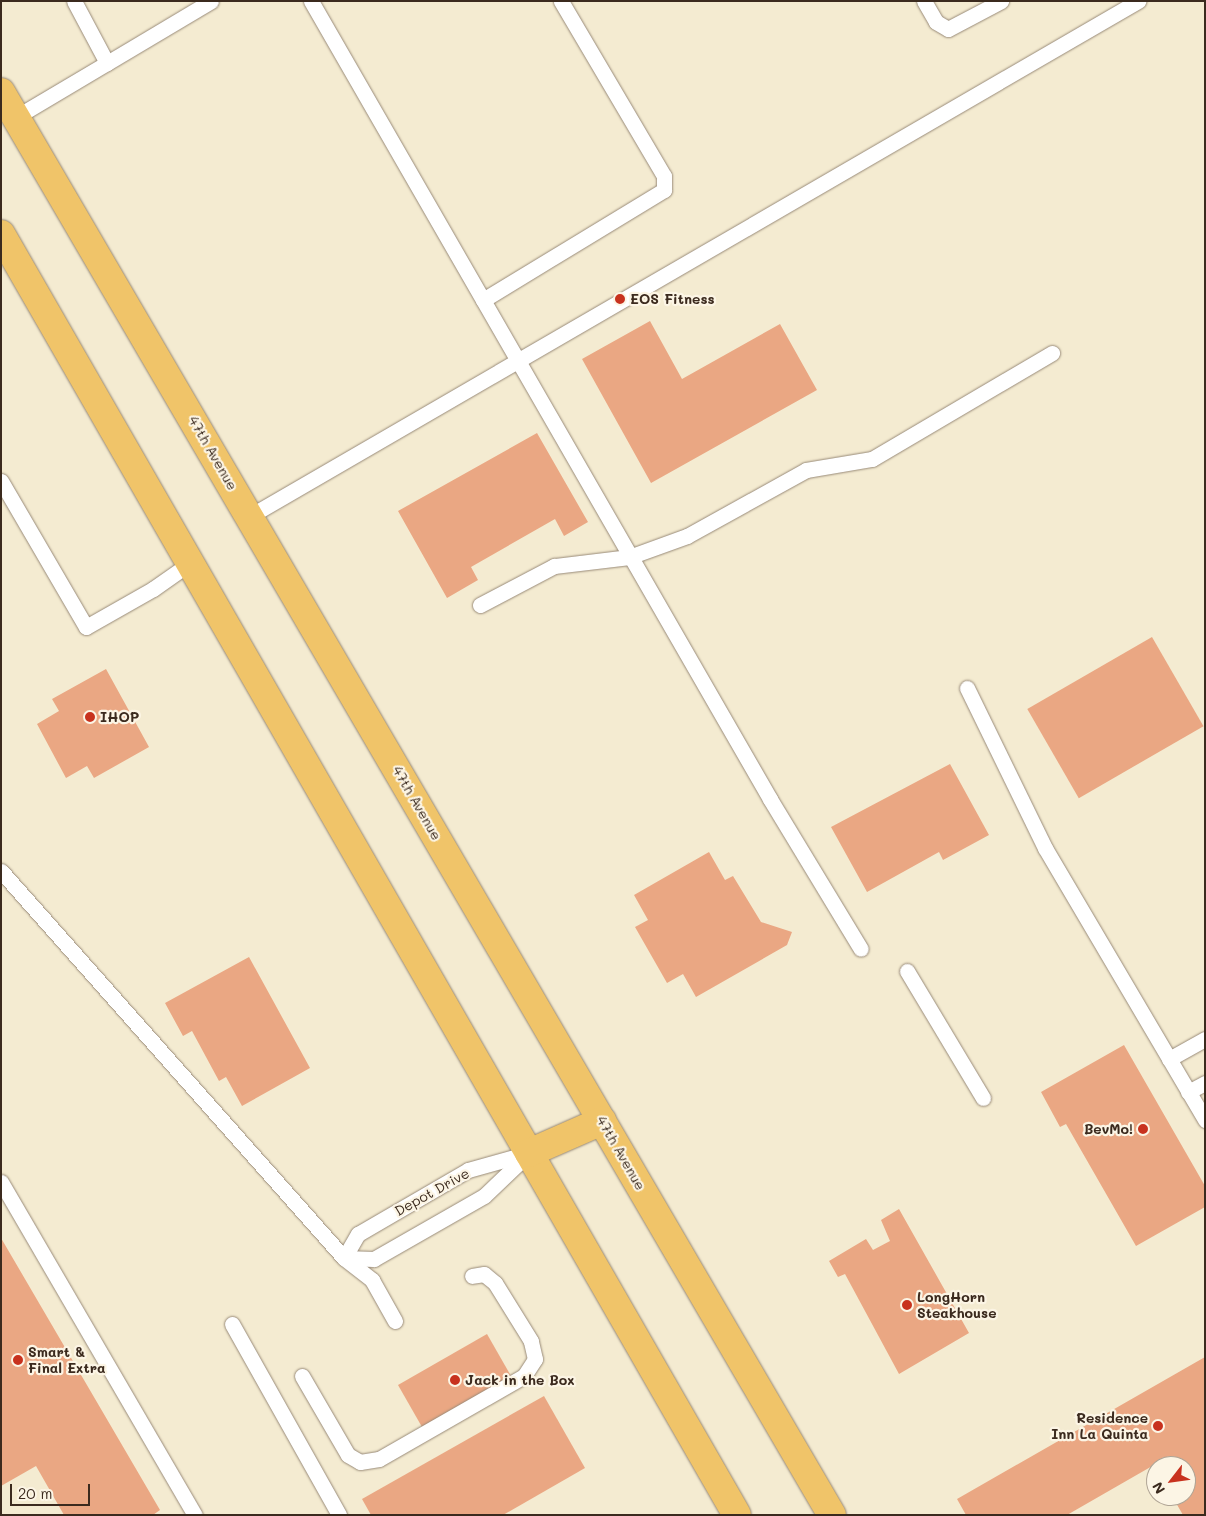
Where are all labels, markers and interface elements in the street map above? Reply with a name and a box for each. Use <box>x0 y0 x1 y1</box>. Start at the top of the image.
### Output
place label: EOS Fitness <box>630 291 715 307</box>
marker: EOS Fitness <box>614 293 626 305</box>
street label: 47th Avenue <box>185 413 241 493</box>
place label: IHOP <box>100 709 139 725</box>
marker: IHOP <box>84 711 96 723</box>
street label: 47th Avenue <box>389 763 445 843</box>
street label: 47th Avenue <box>593 1113 649 1193</box>
place label: BevMo! <box>1084 1121 1133 1137</box>
marker: BevMo! <box>1137 1123 1149 1135</box>
street label: Depot Drive <box>392 1165 472 1219</box>
place label: LongHorn Steakhouse <box>917 1289 997 1321</box>
marker: LongHorn Steakhouse <box>901 1299 913 1311</box>
place label: Smart & Final Extra <box>28 1344 106 1376</box>
marker: Smart & Final Extra <box>12 1354 24 1366</box>
place label: Jack in the Box <box>465 1372 575 1388</box>
marker: Jack in the Box <box>449 1374 461 1386</box>
place label: Residence Inn La Quinta <box>1051 1410 1148 1442</box>
marker: Residence Inn La Quinta <box>1152 1420 1164 1432</box>
north arrow <box>1146 1456 1196 1506</box>
scale bar <box>12 1474 92 1506</box>
text: N <box>1148 1479 1169 1498</box>
text: 20 m <box>18 1483 52 1503</box>

